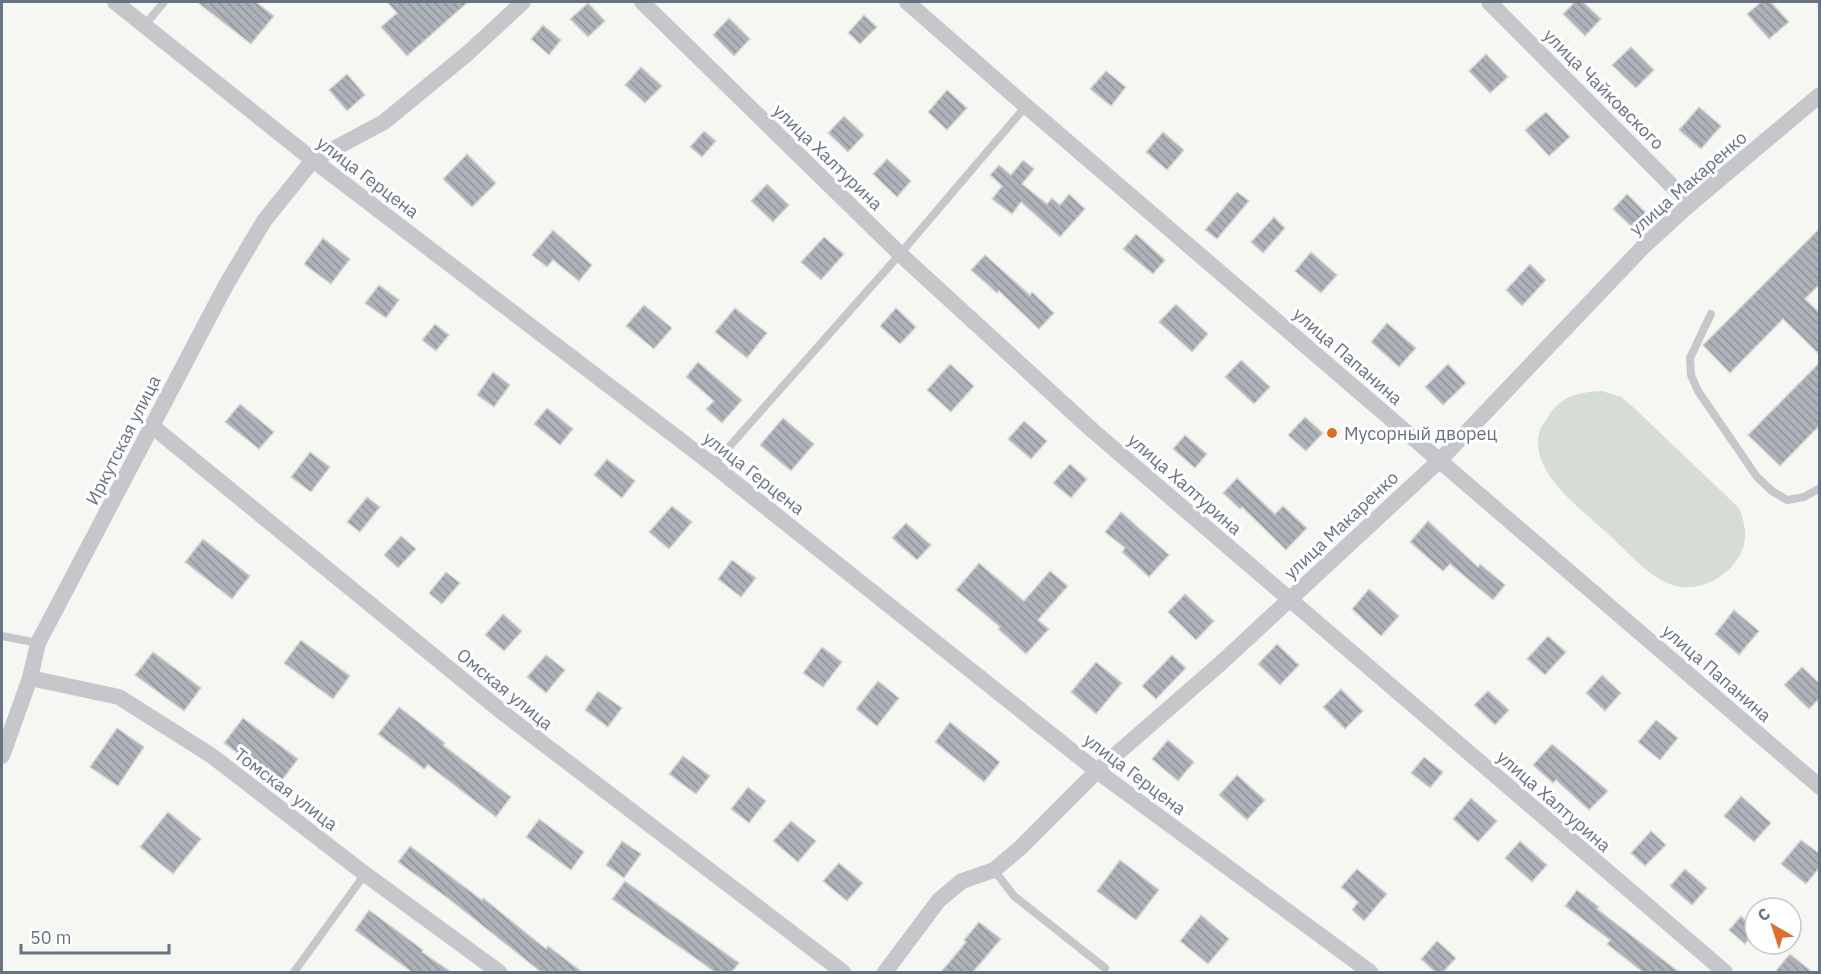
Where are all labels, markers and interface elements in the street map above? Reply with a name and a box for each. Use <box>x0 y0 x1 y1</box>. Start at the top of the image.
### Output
street label: улица Чайковского <box>1539 24 1669 154</box>
street label: улица Халтурина <box>768 99 888 215</box>
street label: улица Макаренко <box>1625 126 1751 240</box>
street label: улица Герцена <box>312 131 424 223</box>
street label: улица Папанина <box>1289 302 1408 410</box>
street label: Иркутская улица <box>80 371 166 509</box>
place label: Мусорный дворец <box>1344 422 1497 445</box>
street label: улица Герцена <box>699 426 810 520</box>
marker: Мусорный дворец <box>1325 426 1339 440</box>
street label: улица Халтурина <box>1123 428 1247 540</box>
street label: улица Макаренко <box>1279 466 1403 584</box>
street label: улица Папанина <box>1658 619 1777 727</box>
street label: Омская улица <box>452 643 558 735</box>
street label: улица Герцена <box>1079 728 1191 820</box>
street label: Томская улица <box>230 743 343 836</box>
street label: улица Халтурина <box>1492 745 1616 857</box>
north arrow <box>1743 896 1803 956</box>
text: С <box>1753 903 1774 925</box>
scale bar <box>21 917 170 955</box>
text: 50 m <box>30 926 72 949</box>

